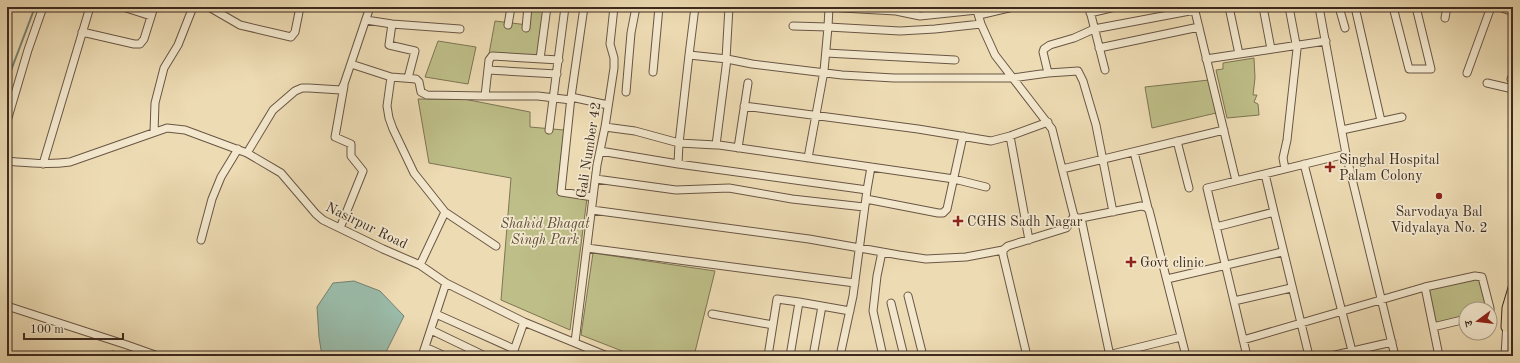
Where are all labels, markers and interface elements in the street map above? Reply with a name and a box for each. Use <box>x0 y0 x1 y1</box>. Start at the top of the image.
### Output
street label: Gali Number 42 <box>574 101 604 199</box>
place label: Singhal Hospital Palam Colony <box>1339 153 1440 183</box>
marker: Singhal Hospital Palam Colony <box>1324 161 1336 173</box>
marker: Sarvodaya Bal Vidyalaya No. 2 <box>1434 191 1444 201</box>
street label: Nasirpur Road <box>324 200 410 252</box>
place label: Sarvodaya Bal Vidyalaya No. 2 <box>1390 205 1488 235</box>
marker: CGHS Sadh Nagar <box>952 215 964 227</box>
place label: CGHS Sadh Nagar <box>967 215 1083 229</box>
park label: Shahid Bhagat Singh Park <box>500 217 590 248</box>
marker: Govt clinic <box>1125 256 1137 268</box>
place label: Govt clinic <box>1140 256 1204 270</box>
north arrow <box>1458 301 1498 341</box>
scale bar <box>24 315 123 341</box>
text: उ <box>1463 318 1476 328</box>
text: 100 m <box>30 324 64 336</box>

